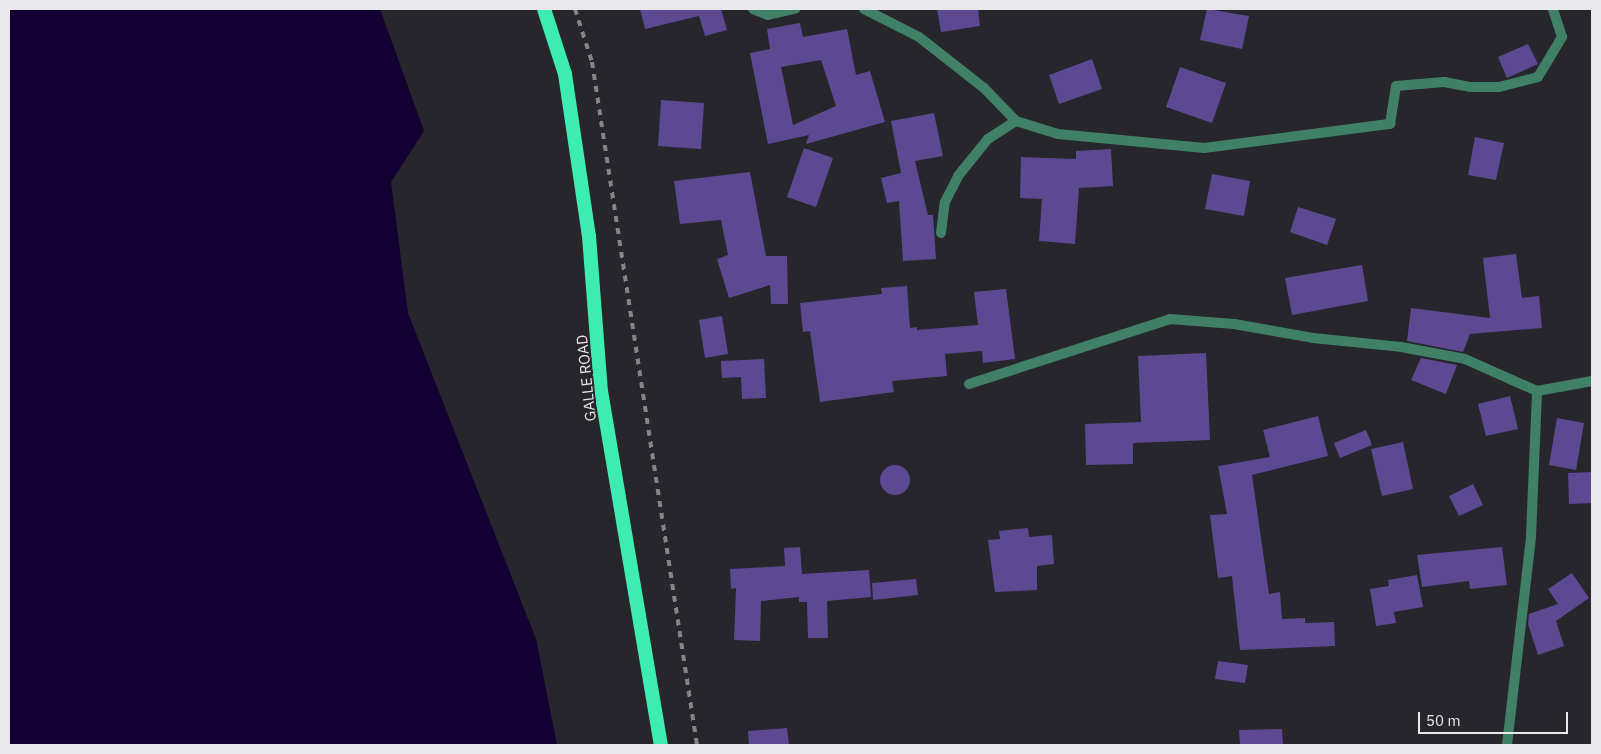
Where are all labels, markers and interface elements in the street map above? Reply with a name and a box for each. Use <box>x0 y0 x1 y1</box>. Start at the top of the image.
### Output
street label: GALLE ROAD <box>573 334 599 422</box>
scale bar <box>1421 702 1571 734</box>
text: 50 m <box>1426 711 1461 730</box>

